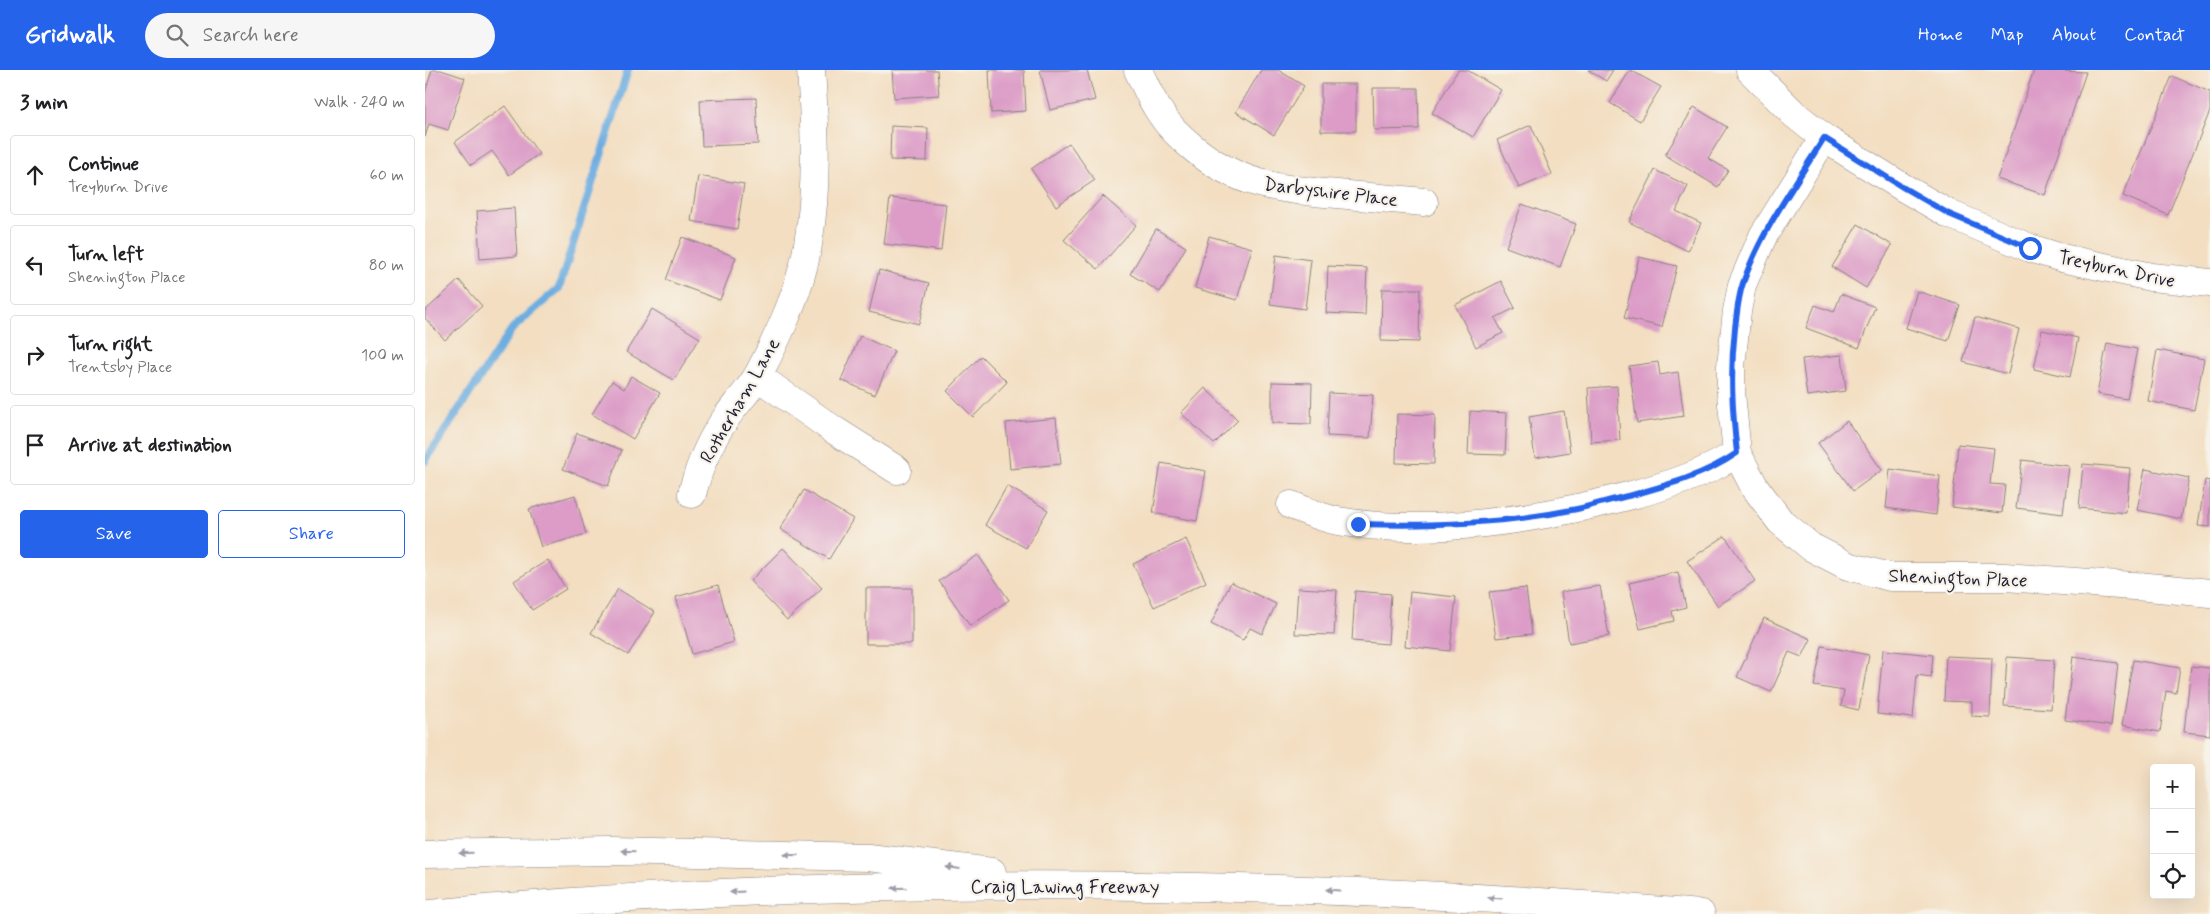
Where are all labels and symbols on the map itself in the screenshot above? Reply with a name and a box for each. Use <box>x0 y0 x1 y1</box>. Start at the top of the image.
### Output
street label: Darbyshire Place <box>1262 172 1399 214</box>
route start <box>2019 237 2042 260</box>
street label: Treyburn Drive <box>2056 245 2177 294</box>
street label: Rotherham Lane <box>694 334 786 468</box>
route end <box>1347 513 1370 536</box>
street label: Shenington Place <box>1888 564 2028 596</box>
one-way arrow <box>620 847 636 855</box>
one-way arrow <box>458 850 474 858</box>
one-way arrow <box>783 851 799 859</box>
one-way arrow <box>944 863 960 871</box>
street label: Craig Lawing Freeway <box>970 875 1160 902</box>
one-way arrow <box>891 884 907 892</box>
one-way arrow <box>1325 886 1341 894</box>
one-way arrow <box>728 889 744 897</box>
one-way arrow <box>1487 894 1503 902</box>

